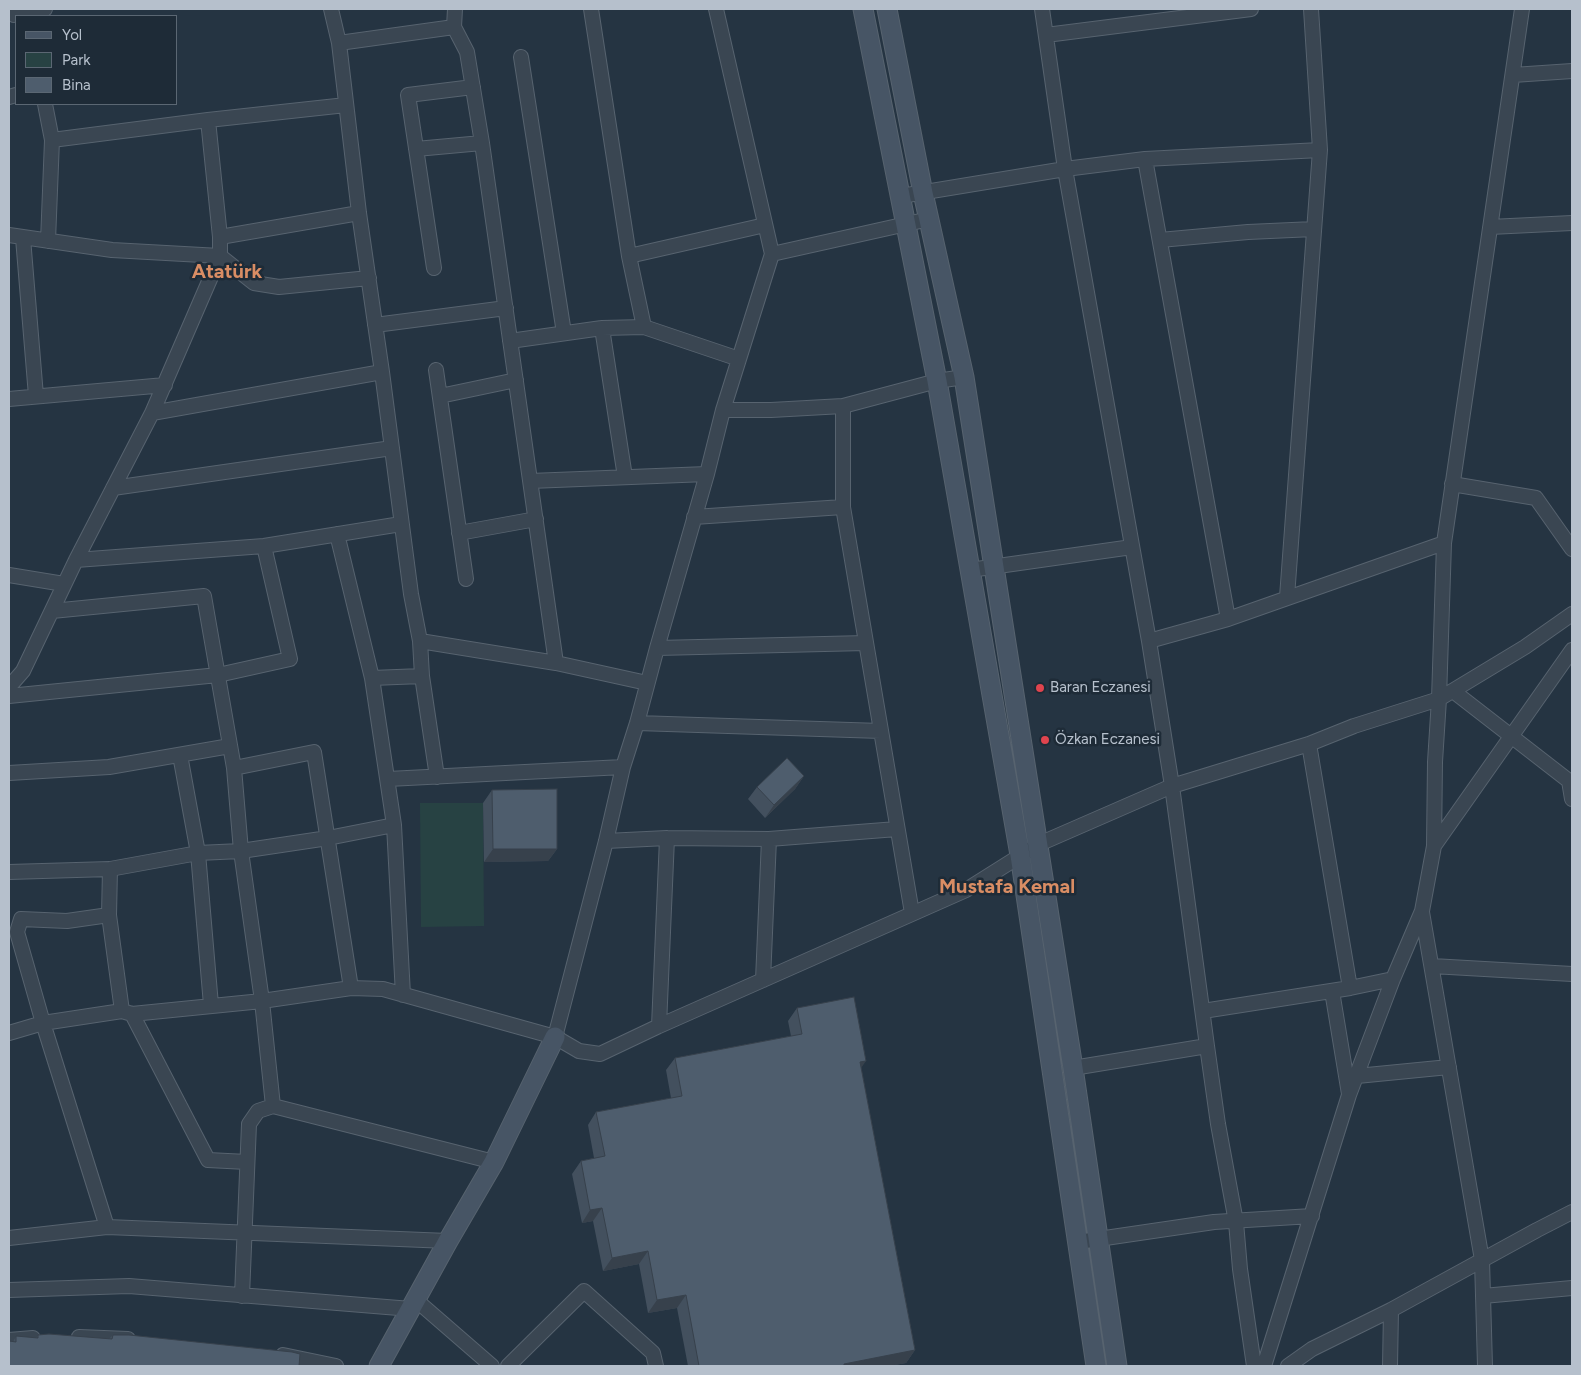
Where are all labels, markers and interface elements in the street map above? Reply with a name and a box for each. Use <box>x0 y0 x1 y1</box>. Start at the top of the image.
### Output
legend <box>15 15 178 105</box>
text: Yol <box>62 26 82 44</box>
text: Park <box>62 51 91 69</box>
text: Bina <box>62 76 91 94</box>
district label: Atatürk <box>192 260 262 284</box>
place label: Baran Eczanesi <box>1050 679 1151 697</box>
marker: Baran Eczanesi <box>1034 682 1046 694</box>
place label: Özkan Eczanesi <box>1055 731 1160 749</box>
marker: Özkan Eczanesi <box>1039 734 1051 746</box>
district label: Mustafa Kemal <box>939 875 1075 899</box>

